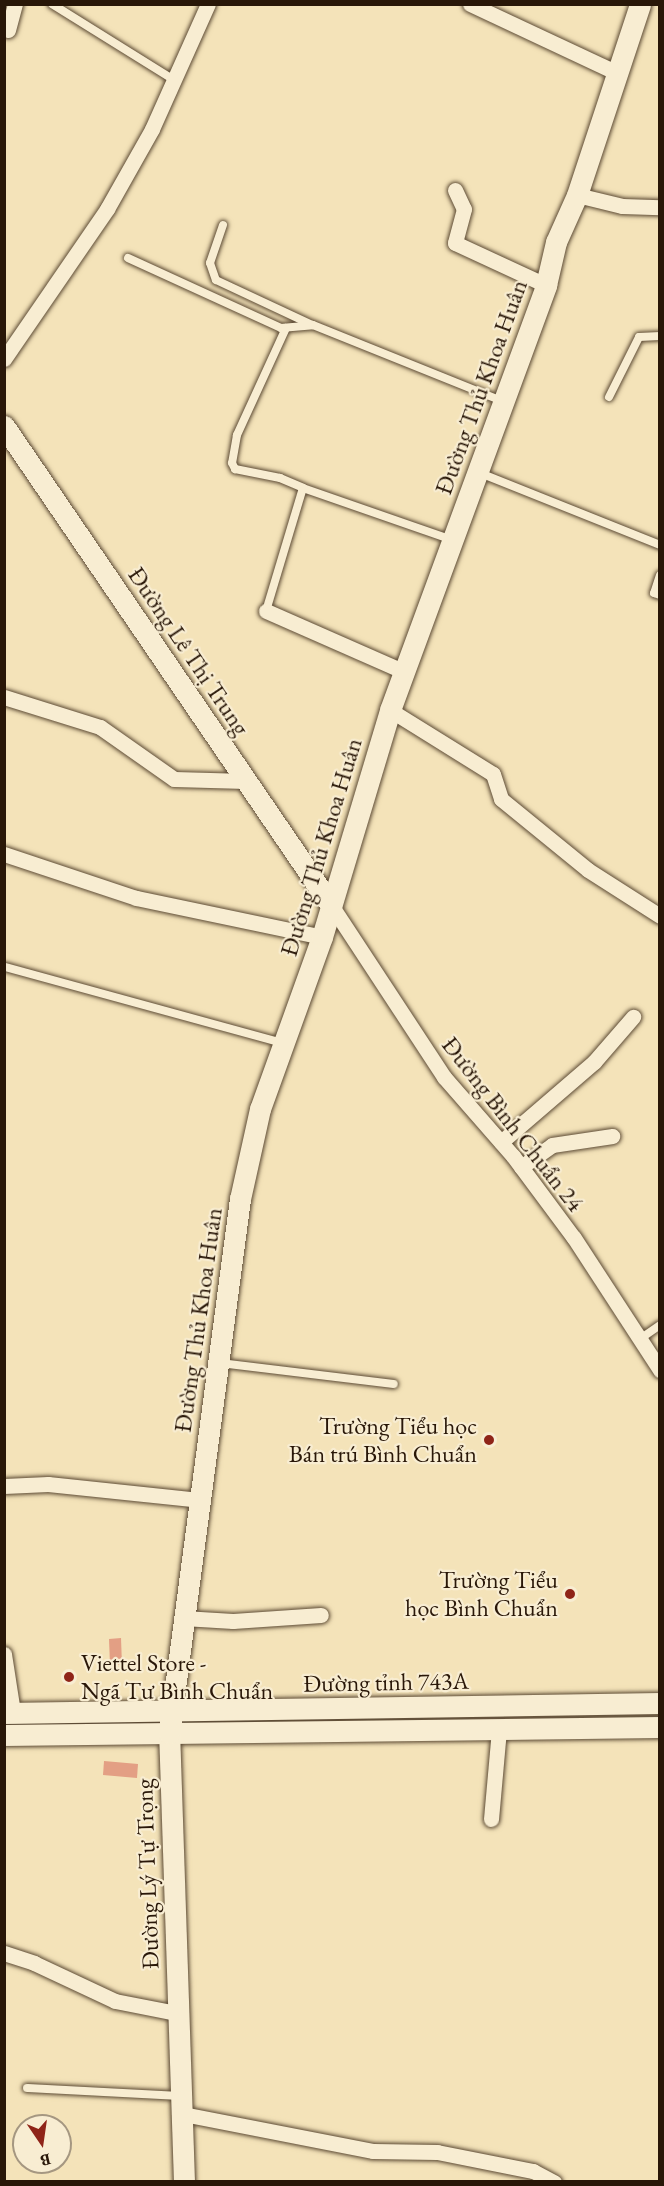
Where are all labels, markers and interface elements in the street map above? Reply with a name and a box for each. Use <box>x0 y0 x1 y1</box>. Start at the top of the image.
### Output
street label: Đường Thủ Khoa Huân <box>429 276 533 498</box>
street label: Đường Lê Thị Trung <box>122 562 256 740</box>
street label: Đường Thủ Khoa Huân <box>274 735 368 959</box>
street label: Đường Bình Chuẩn 24 <box>436 1031 590 1217</box>
street label: Đường Thủ Khoa Huân <box>168 1206 228 1434</box>
place label: Trường Tiểu học Bán trú Bình Chuẩn <box>289 1412 477 1468</box>
marker: Trường Tiểu học Bán trú Bình Chuẩn <box>482 1433 496 1447</box>
place label: Trường Tiểu học Bình Chuẩn <box>405 1566 558 1622</box>
marker: Trường Tiểu học Bình Chuẩn <box>563 1587 577 1601</box>
place label: Viettel Store - Ngã Tư Bình Chuẩn <box>81 1649 273 1705</box>
street label: Đường tỉnh 743A <box>303 1666 469 1698</box>
marker: Viettel Store - Ngã Tư Bình Chuẩn <box>62 1670 76 1684</box>
street label: Đường Lý Tự Trọng <box>129 1778 165 1970</box>
north arrow <box>12 2114 72 2174</box>
text: B <box>38 2149 53 2171</box>

